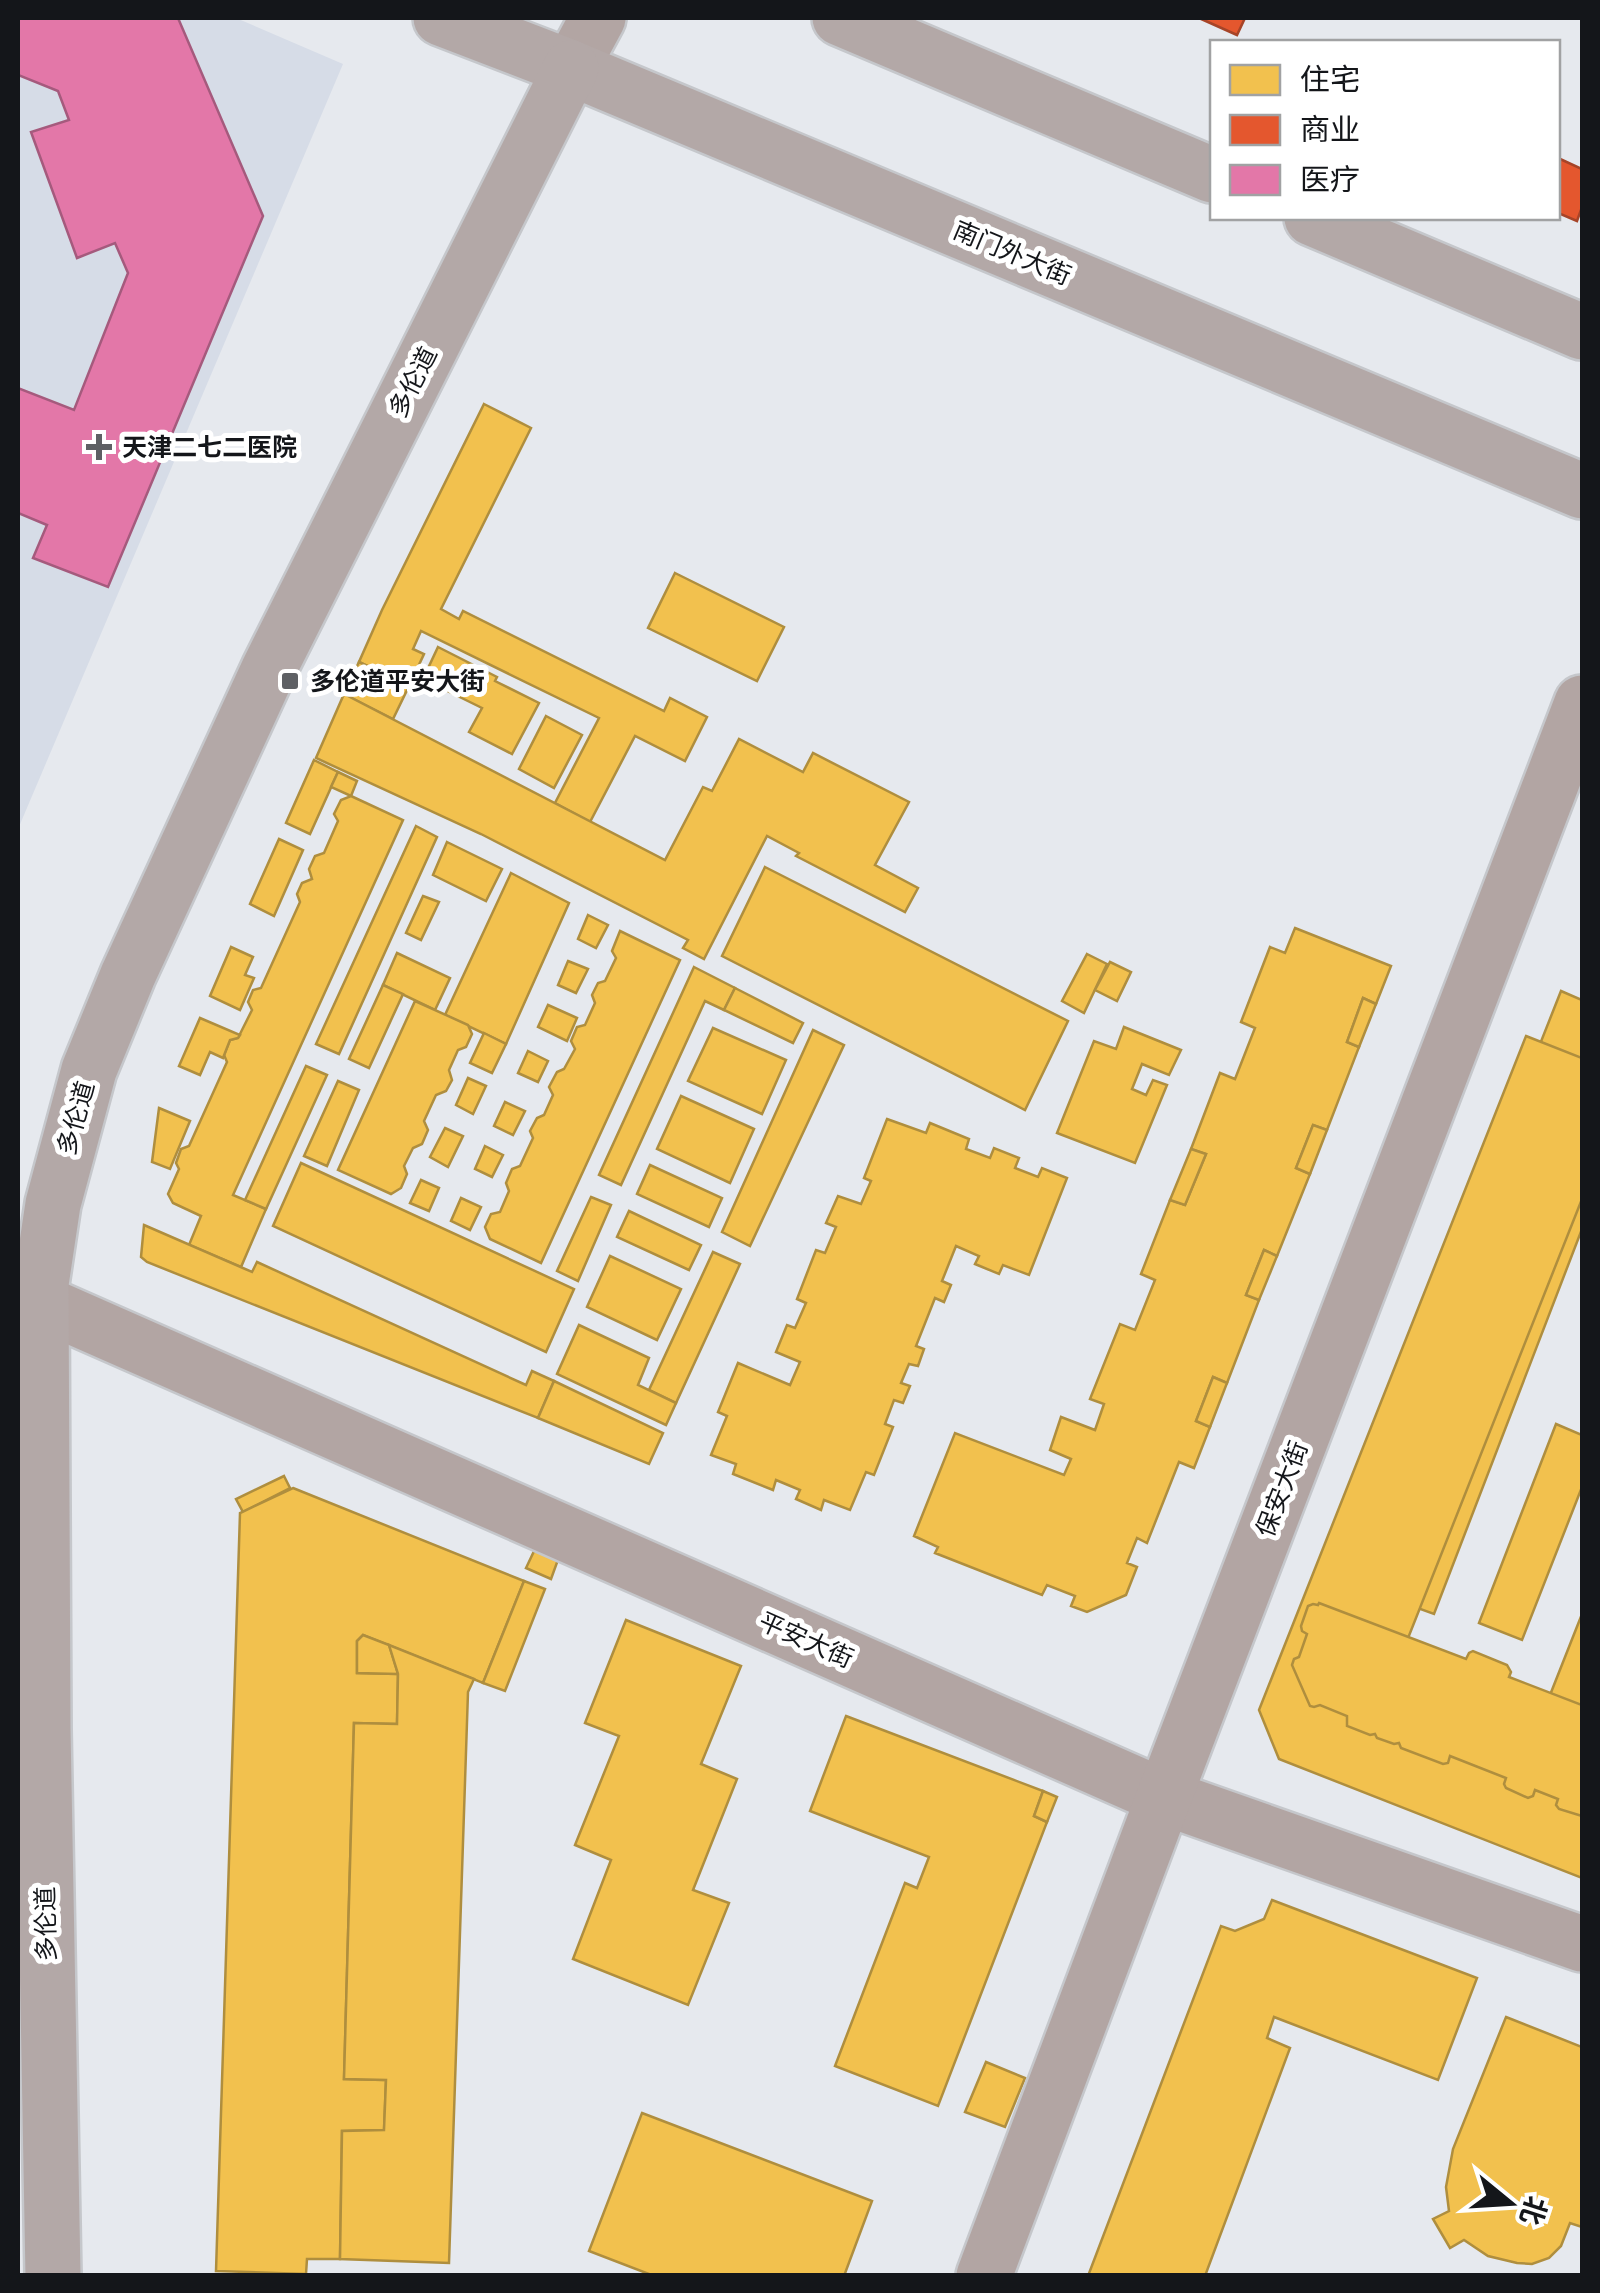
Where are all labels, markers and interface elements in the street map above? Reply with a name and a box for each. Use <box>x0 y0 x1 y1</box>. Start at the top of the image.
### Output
legend <box>1210 40 1560 220</box>
text: 住宅 <box>1300 63 1360 96</box>
text: 商业 <box>1300 113 1360 146</box>
text: 医疗 <box>1300 163 1360 196</box>
street label: 南门外大街 <box>949 216 1075 290</box>
street label: 多伦道 <box>384 342 442 422</box>
marker: 天津二七二医院 <box>86 434 112 460</box>
place label: 天津二七二医院 <box>122 434 297 461</box>
place label: 多伦道平安大街 <box>310 668 485 695</box>
marker: 多伦道平安大街 <box>279 670 301 692</box>
street label: 多伦道 <box>53 1078 99 1158</box>
street label: 保安大街 <box>1251 1437 1313 1541</box>
street label: 平安大街 <box>755 1607 857 1673</box>
street label: 多伦道 <box>32 1886 60 1962</box>
north arrow <box>1460 2153 1560 2253</box>
text: 北 <box>1514 2192 1552 2229</box>

